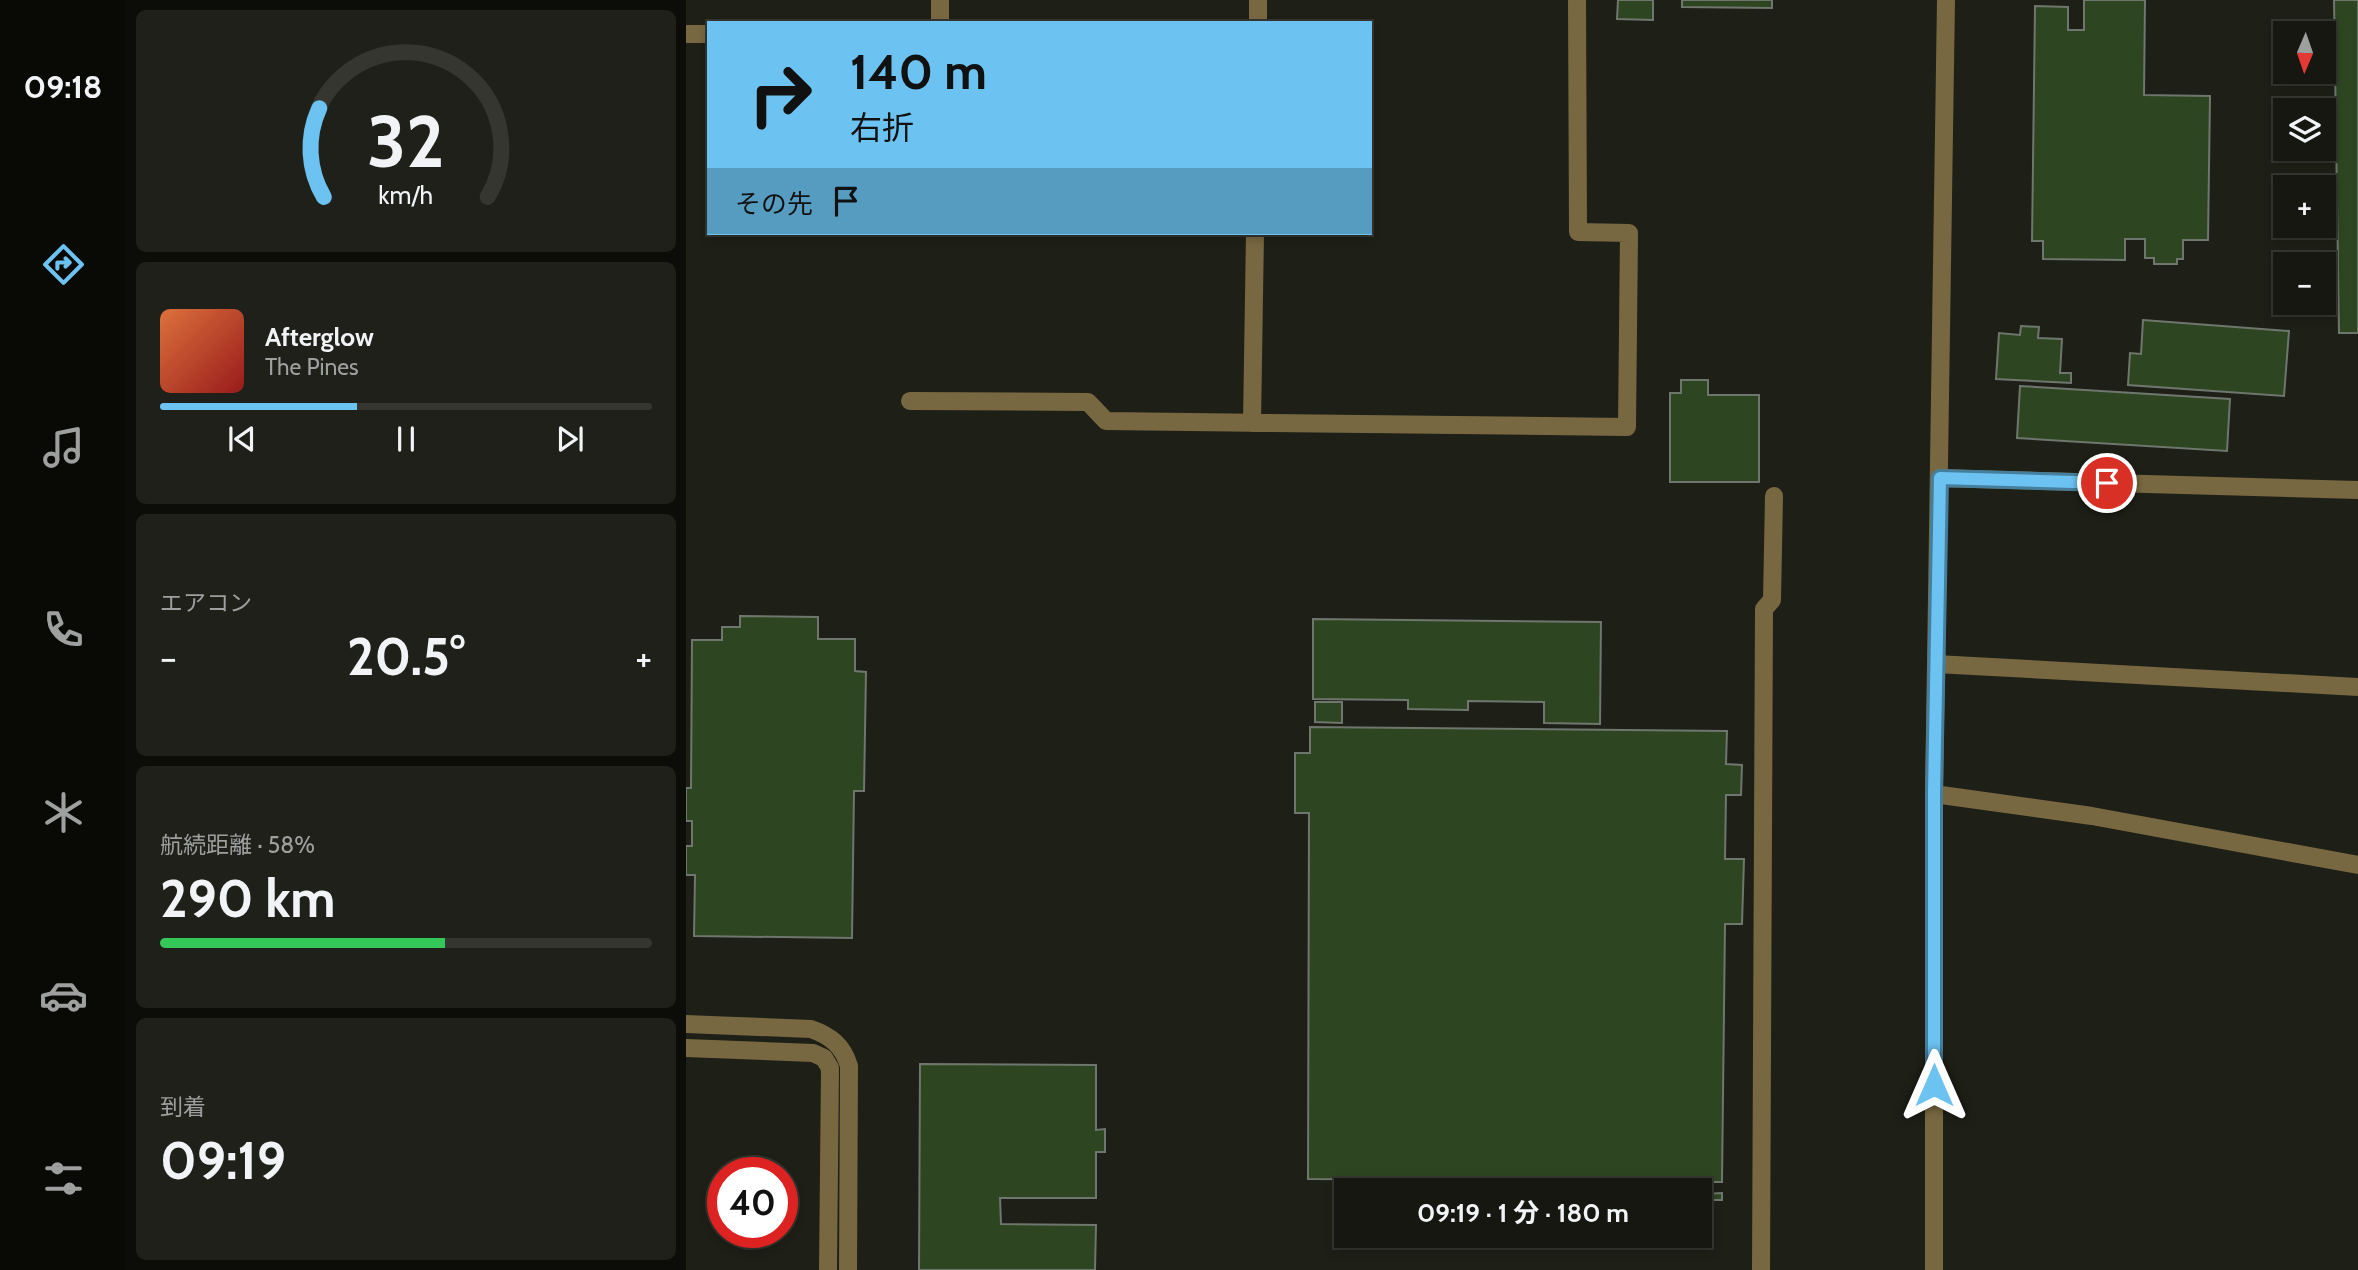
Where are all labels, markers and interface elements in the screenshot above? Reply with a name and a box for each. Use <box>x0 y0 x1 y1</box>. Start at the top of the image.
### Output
north arrow <box>2273 21 2336 84</box>
map controls <box>2273 21 2336 315</box>
text: 140 m <box>850 42 987 101</box>
icon: right <box>735 49 826 140</box>
text: 09:18 <box>24 67 102 106</box>
text: 32 <box>367 97 445 185</box>
button: layers <box>2273 98 2336 161</box>
text: 右折 <box>850 108 914 147</box>
button: + <box>2273 175 2336 238</box>
text: km/h <box>379 180 433 210</box>
icon: arrive <box>827 182 865 220</box>
text: その先 <box>735 188 813 220</box>
icon: directions <box>39 240 88 289</box>
button: − <box>2273 252 2336 315</box>
text: Afterglow <box>265 321 374 353</box>
text: The Pines <box>265 353 359 381</box>
icon: previous <box>223 420 261 458</box>
icon: pause <box>387 420 425 458</box>
icon: next <box>551 420 589 458</box>
icon: music <box>39 423 88 472</box>
pin <box>2077 453 2137 513</box>
icon: arrive <box>2088 464 2126 502</box>
text: エアコン <box>160 589 252 617</box>
icon: phone <box>39 605 88 654</box>
text: 20.5° <box>347 625 465 688</box>
text: − <box>160 634 177 681</box>
text: + <box>635 634 652 681</box>
icon: climate <box>39 788 88 837</box>
text: 航続距離 · 58% <box>160 831 315 859</box>
text: 290 km <box>160 867 336 930</box>
icon: car <box>39 971 88 1020</box>
position arrow <box>1897 1048 1971 1122</box>
text: 到着 <box>160 1093 206 1121</box>
text: 09:19 <box>160 1129 286 1192</box>
icon: filters <box>39 1154 88 1203</box>
speed limit sign: 40 <box>707 1157 798 1248</box>
text: 09:19 · 1 分 · 180 m <box>1417 1197 1629 1229</box>

